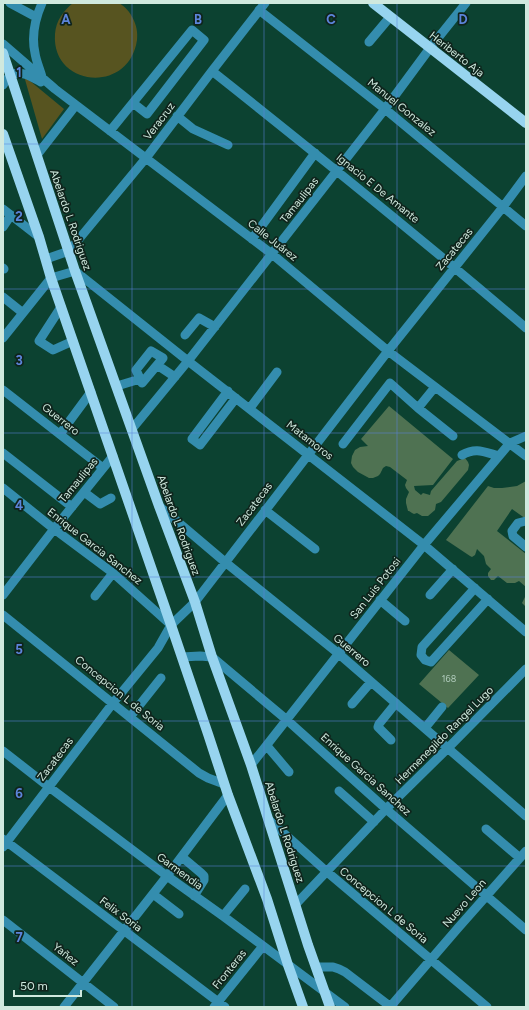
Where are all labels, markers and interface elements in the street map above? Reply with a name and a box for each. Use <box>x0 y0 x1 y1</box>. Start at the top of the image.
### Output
text: A <box>61 12 71 27</box>
text: B <box>194 12 202 27</box>
text: C <box>326 12 336 27</box>
text: D <box>458 12 468 27</box>
street label: Heriberto Aja <box>427 29 487 80</box>
text: 1 <box>16 65 22 80</box>
street label: Manuel Gonzalez <box>365 76 438 139</box>
street label: Veracruz <box>141 100 178 143</box>
street label: Ignacio E De Amante <box>334 151 422 226</box>
street label: Abelardo L Rodriguez <box>47 168 94 272</box>
street label: Tamaulipas <box>278 175 321 226</box>
text: 2 <box>15 209 23 224</box>
street label: Calle Juárez <box>245 217 300 264</box>
street label: Zacatecas <box>433 225 476 273</box>
text: 3 <box>15 353 23 368</box>
street label: Guerrero <box>39 401 82 438</box>
street label: Matamoros <box>284 418 336 463</box>
street label: Tamaulipas <box>56 455 101 506</box>
street label: Abelardo L Rodriguez <box>154 473 203 577</box>
street label: Zacatecas <box>234 480 275 529</box>
text: 4 <box>15 498 23 513</box>
street label: Enrique Garcia Sanchez <box>45 505 145 587</box>
street label: San Luis Potosi <box>347 555 403 622</box>
street label: Guerrero <box>331 631 373 670</box>
text: 5 <box>15 642 23 657</box>
street label: Concepcion L de Soria <box>72 653 167 733</box>
house number: 168 <box>442 673 457 684</box>
street label: Hermenegildo Rangel Lugo <box>393 684 496 787</box>
street label: Enrique Garcia Sanchez <box>318 731 413 818</box>
street label: Zacatecas <box>35 735 76 784</box>
street label: Abelardo L Rodriguez <box>262 780 307 884</box>
text: 6 <box>15 786 23 801</box>
street label: Garmendia <box>154 850 205 892</box>
street label: Concepcion L de Soria <box>337 865 430 946</box>
street label: Nuevo Leon <box>440 877 489 930</box>
street label: Felix Soria <box>97 894 145 935</box>
text: 7 <box>15 930 23 945</box>
street label: Yañez <box>50 940 81 968</box>
street label: Fronteras <box>210 947 249 992</box>
scale bar <box>14 972 81 998</box>
text: 50 m <box>20 979 48 993</box>

